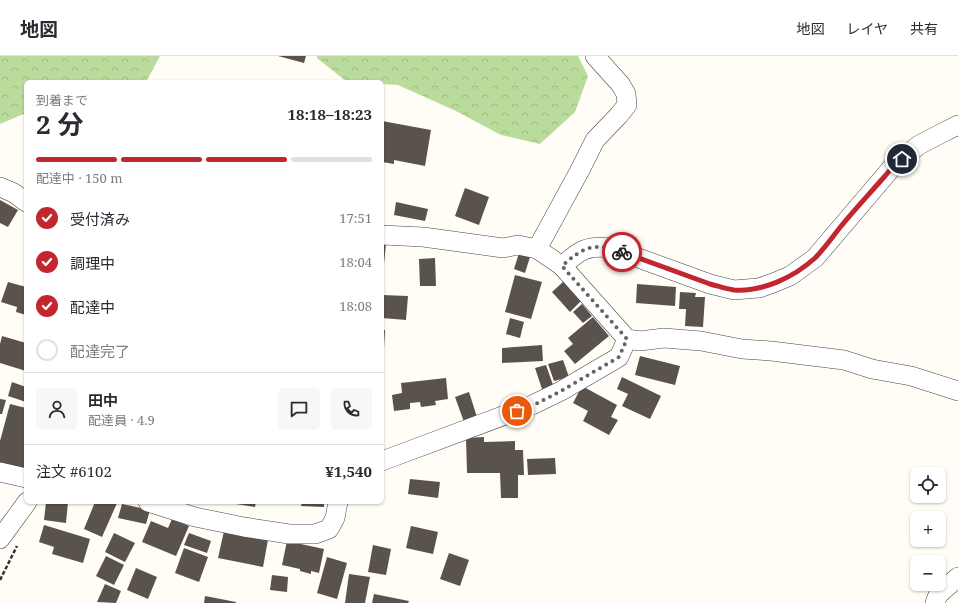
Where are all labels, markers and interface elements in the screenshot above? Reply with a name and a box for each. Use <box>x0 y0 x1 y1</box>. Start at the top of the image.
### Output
text: 地図 <box>20 16 58 42</box>
text: 地図 <box>796 19 824 38</box>
text: レイヤ <box>846 19 888 38</box>
text: 共有 <box>910 19 938 38</box>
text: 到着まで <box>36 91 88 109</box>
text: 18:18–18:23 <box>288 104 372 124</box>
text: 2 分 <box>36 106 83 142</box>
pin <box>885 142 919 176</box>
icon: home <box>891 148 913 170</box>
text: 配達中 · 150 m <box>36 169 122 187</box>
icon: check <box>36 207 58 229</box>
text: 受付済み <box>70 209 130 229</box>
text: 17:51 <box>339 209 372 227</box>
courier <box>602 232 642 272</box>
icon: bike <box>611 241 633 263</box>
icon: check <box>36 251 58 273</box>
text: 調理中 <box>70 253 115 273</box>
text: 18:04 <box>339 253 372 271</box>
icon: check <box>36 295 58 317</box>
text: 配達中 <box>70 297 115 317</box>
text: 18:08 <box>339 297 372 315</box>
text: 配達完了 <box>70 341 130 361</box>
button: person <box>36 388 78 430</box>
button: chat <box>278 388 320 430</box>
button: phone <box>330 388 372 430</box>
text: 田中 <box>88 390 118 410</box>
pin <box>500 394 534 428</box>
icon: bag <box>506 400 528 422</box>
text: 配達員 · 4.9 <box>88 411 155 429</box>
text: 注文 #6102 <box>36 461 112 481</box>
text: ¥1,540 <box>325 461 372 481</box>
map controls <box>910 467 946 591</box>
button: locate <box>910 467 946 503</box>
button: + <box>910 511 946 547</box>
button: − <box>910 555 946 591</box>

